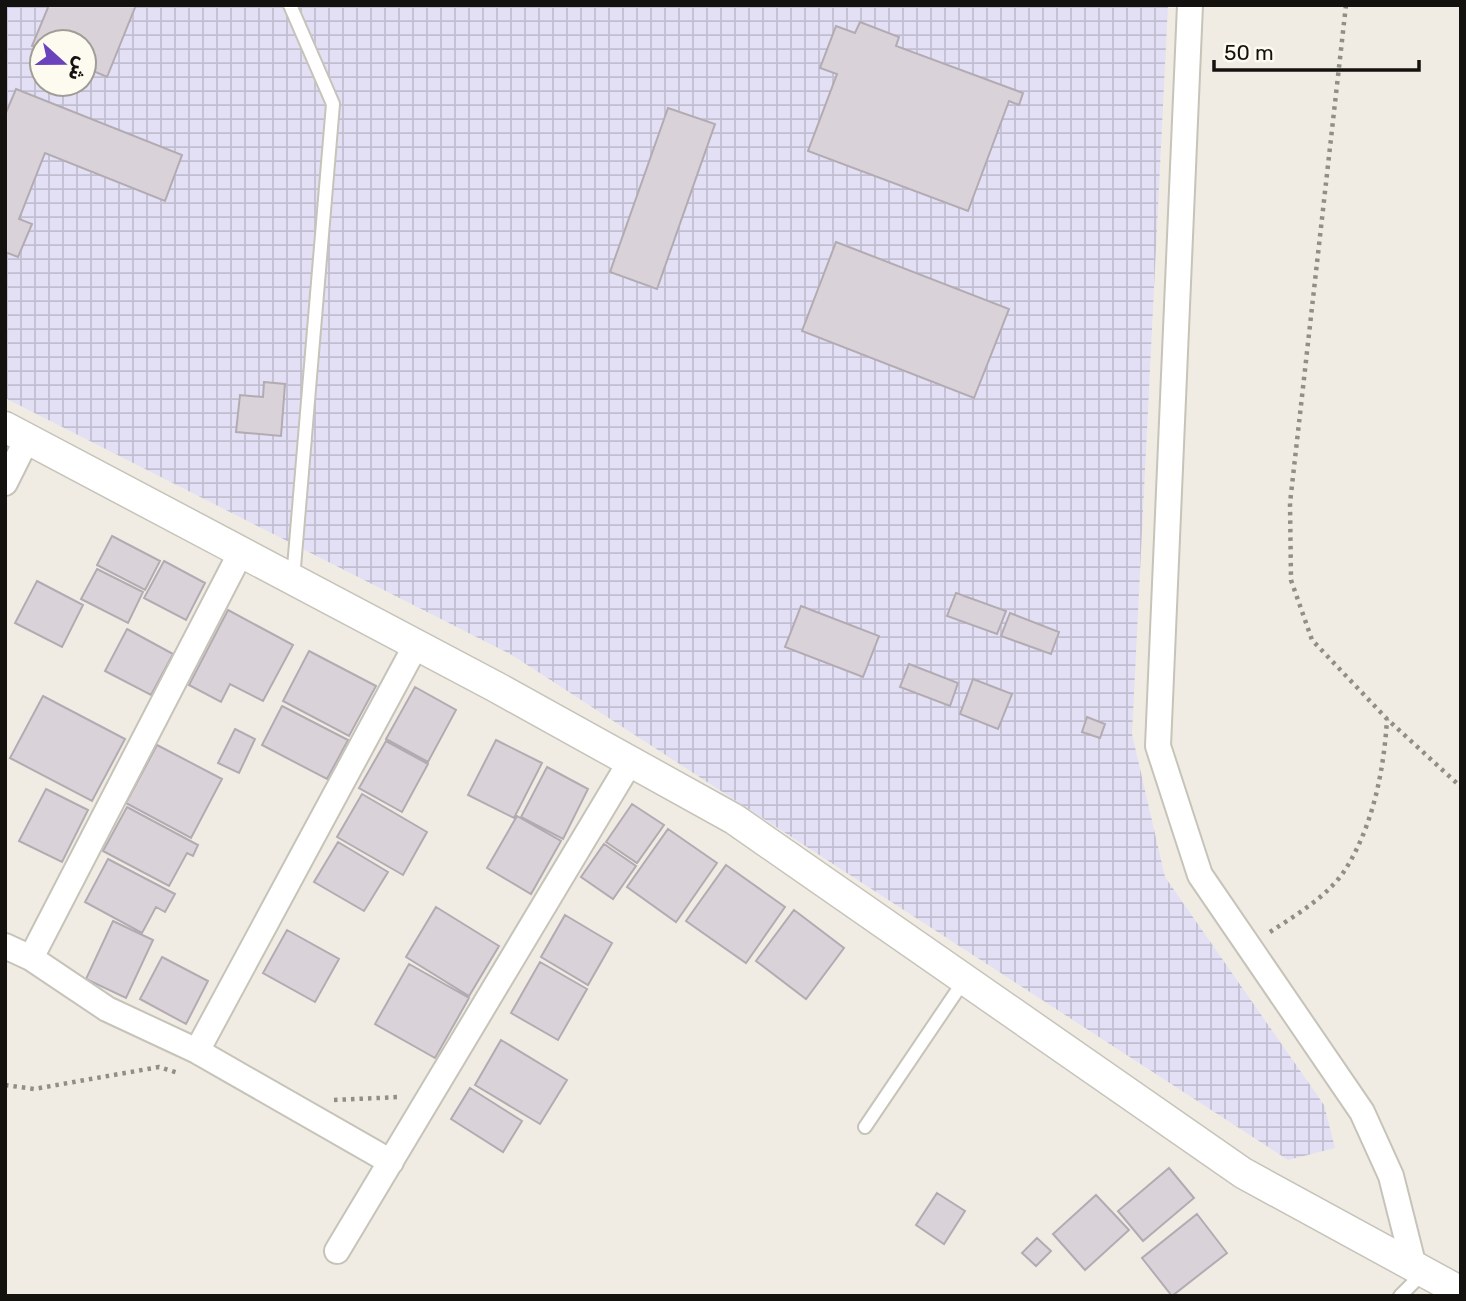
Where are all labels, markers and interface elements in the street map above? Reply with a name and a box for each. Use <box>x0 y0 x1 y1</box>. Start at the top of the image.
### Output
north arrow <box>28 28 98 98</box>
scale bar <box>1214 28 1419 72</box>
text: 50 m <box>1224 40 1274 65</box>
text: ش <box>63 54 93 84</box>

